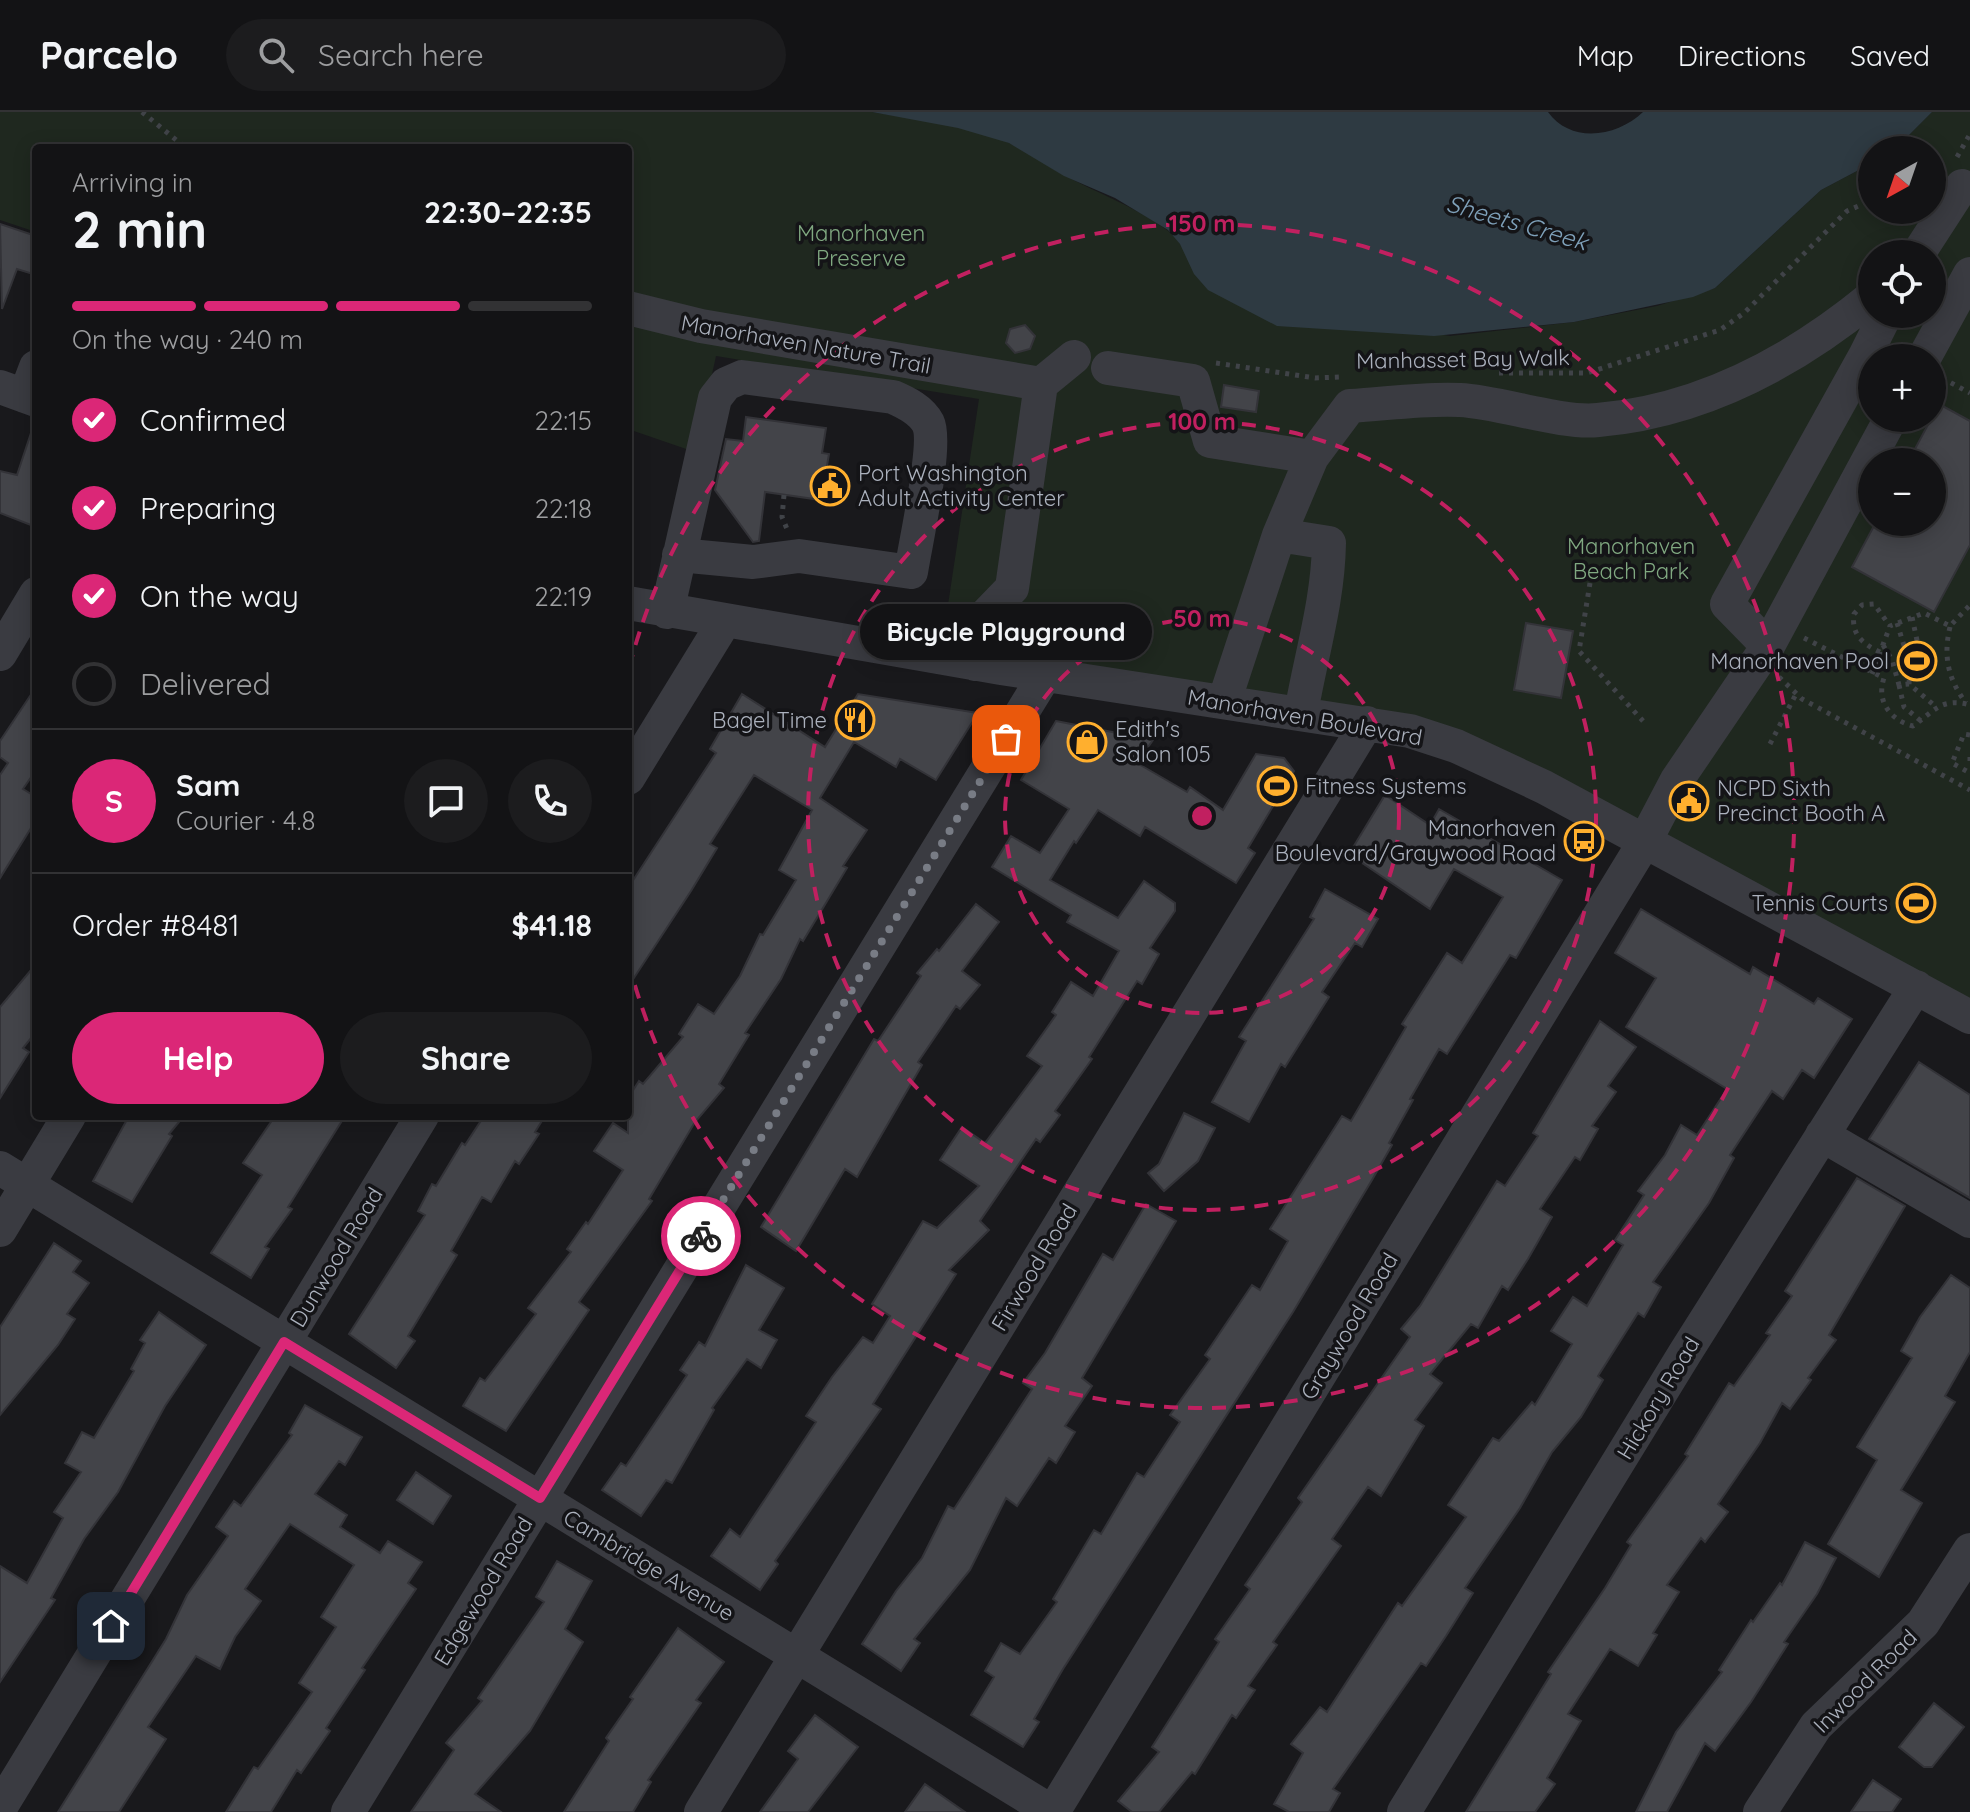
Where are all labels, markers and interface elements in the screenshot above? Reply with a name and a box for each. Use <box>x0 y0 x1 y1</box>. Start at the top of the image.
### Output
search box <box>226 19 786 91</box>
text: Parcelo <box>40 31 178 79</box>
icon: search <box>254 33 298 77</box>
text: Search here <box>318 36 484 74</box>
text: Map <box>1577 38 1634 73</box>
text: Directions <box>1678 38 1806 73</box>
text: Saved <box>1850 38 1930 73</box>
north arrow <box>1858 136 1946 224</box>
map controls <box>1858 136 1946 536</box>
text: Arriving in <box>72 166 193 199</box>
water label: Sheets Creek <box>1443 188 1593 257</box>
text: 22:30–22:35 <box>424 193 592 231</box>
text: 2 min <box>72 196 207 261</box>
text: 150 m <box>1169 208 1235 238</box>
park label: Manorhaven Preserve <box>797 219 925 272</box>
button: locate <box>1858 240 1946 328</box>
street label: Manorhaven Nature Trail <box>679 308 933 380</box>
text: On the way · 240 m <box>72 323 303 356</box>
street label: Manhasset Bay Walk <box>1356 343 1570 375</box>
button: + <box>1858 344 1946 432</box>
icon: check <box>72 398 116 442</box>
text: Confirmed <box>140 401 286 439</box>
text: 22:15 <box>535 404 592 437</box>
text: 100 m <box>1168 406 1236 436</box>
button: − <box>1858 448 1946 536</box>
place label: Port Washington Adult Activity Center <box>858 459 1065 512</box>
public building icon: Port Washington Adult Activity Center <box>809 465 851 507</box>
icon: check <box>72 486 116 530</box>
text: Preparing <box>140 489 276 527</box>
text: 22:18 <box>535 492 592 525</box>
park label: Manorhaven Beach Park <box>1567 532 1695 585</box>
icon: check <box>72 574 116 618</box>
text: On the way <box>140 577 299 615</box>
text: 22:19 <box>534 580 592 613</box>
callout: Bicycle Playground <box>860 603 1152 659</box>
text: 50 m <box>1173 603 1231 633</box>
text: Bicycle Playground <box>886 615 1126 648</box>
sports icon: Manorhaven Pool <box>1896 640 1938 682</box>
place label: Manorhaven Pool <box>1710 647 1889 675</box>
text: Delivered <box>140 665 271 703</box>
street label: Manorhaven Boulevard <box>1185 683 1425 751</box>
restaurant icon: Bagel Time <box>834 699 876 741</box>
pin <box>972 705 1040 773</box>
place label: Bagel Time <box>712 706 827 734</box>
place label: Edith's Salon 105 <box>1115 715 1211 768</box>
icon: bag <box>984 717 1028 761</box>
shop icon: Edith's Salon 105 <box>1066 721 1108 763</box>
button: chat <box>404 759 488 843</box>
button: phone <box>508 759 592 843</box>
sports icon: Fitness Systems <box>1256 765 1298 807</box>
text: Sam <box>176 766 240 804</box>
place label: Fitness Systems <box>1305 772 1467 800</box>
place label: NCPD Sixth Precinct Booth A <box>1717 774 1885 827</box>
public building icon: NCPD Sixth Precinct Booth A <box>1668 780 1710 822</box>
text: S <box>105 782 123 820</box>
centre of rings <box>1188 802 1216 830</box>
text: Courier · 4.8 <box>176 804 315 837</box>
place label: Manorhaven Boulevard/Graywood Road <box>1275 814 1556 867</box>
bus stop icon: Manorhaven Boulevard/Graywood Road <box>1563 820 1605 862</box>
sports icon: Tennis Courts <box>1895 882 1937 924</box>
place label: Tennis Courts <box>1752 889 1888 917</box>
text: Order #8481 <box>72 906 240 944</box>
text: $41.18 <box>512 906 592 944</box>
button: Help <box>72 1012 324 1104</box>
button: Share <box>340 1012 592 1104</box>
street label: Dunwood Road <box>283 1182 389 1332</box>
courier <box>661 1196 741 1276</box>
street label: Firwood Road <box>985 1198 1083 1336</box>
icon: bike <box>679 1214 723 1258</box>
street label: Graywood Road <box>1294 1247 1404 1405</box>
street label: Hickory Road <box>1610 1332 1706 1464</box>
street label: Cambridge Avenue <box>558 1503 740 1627</box>
street label: Edgewood Road <box>428 1512 538 1670</box>
pin <box>77 1592 145 1660</box>
icon: home <box>89 1604 133 1648</box>
street label: Inwood Road <box>1807 1623 1923 1739</box>

